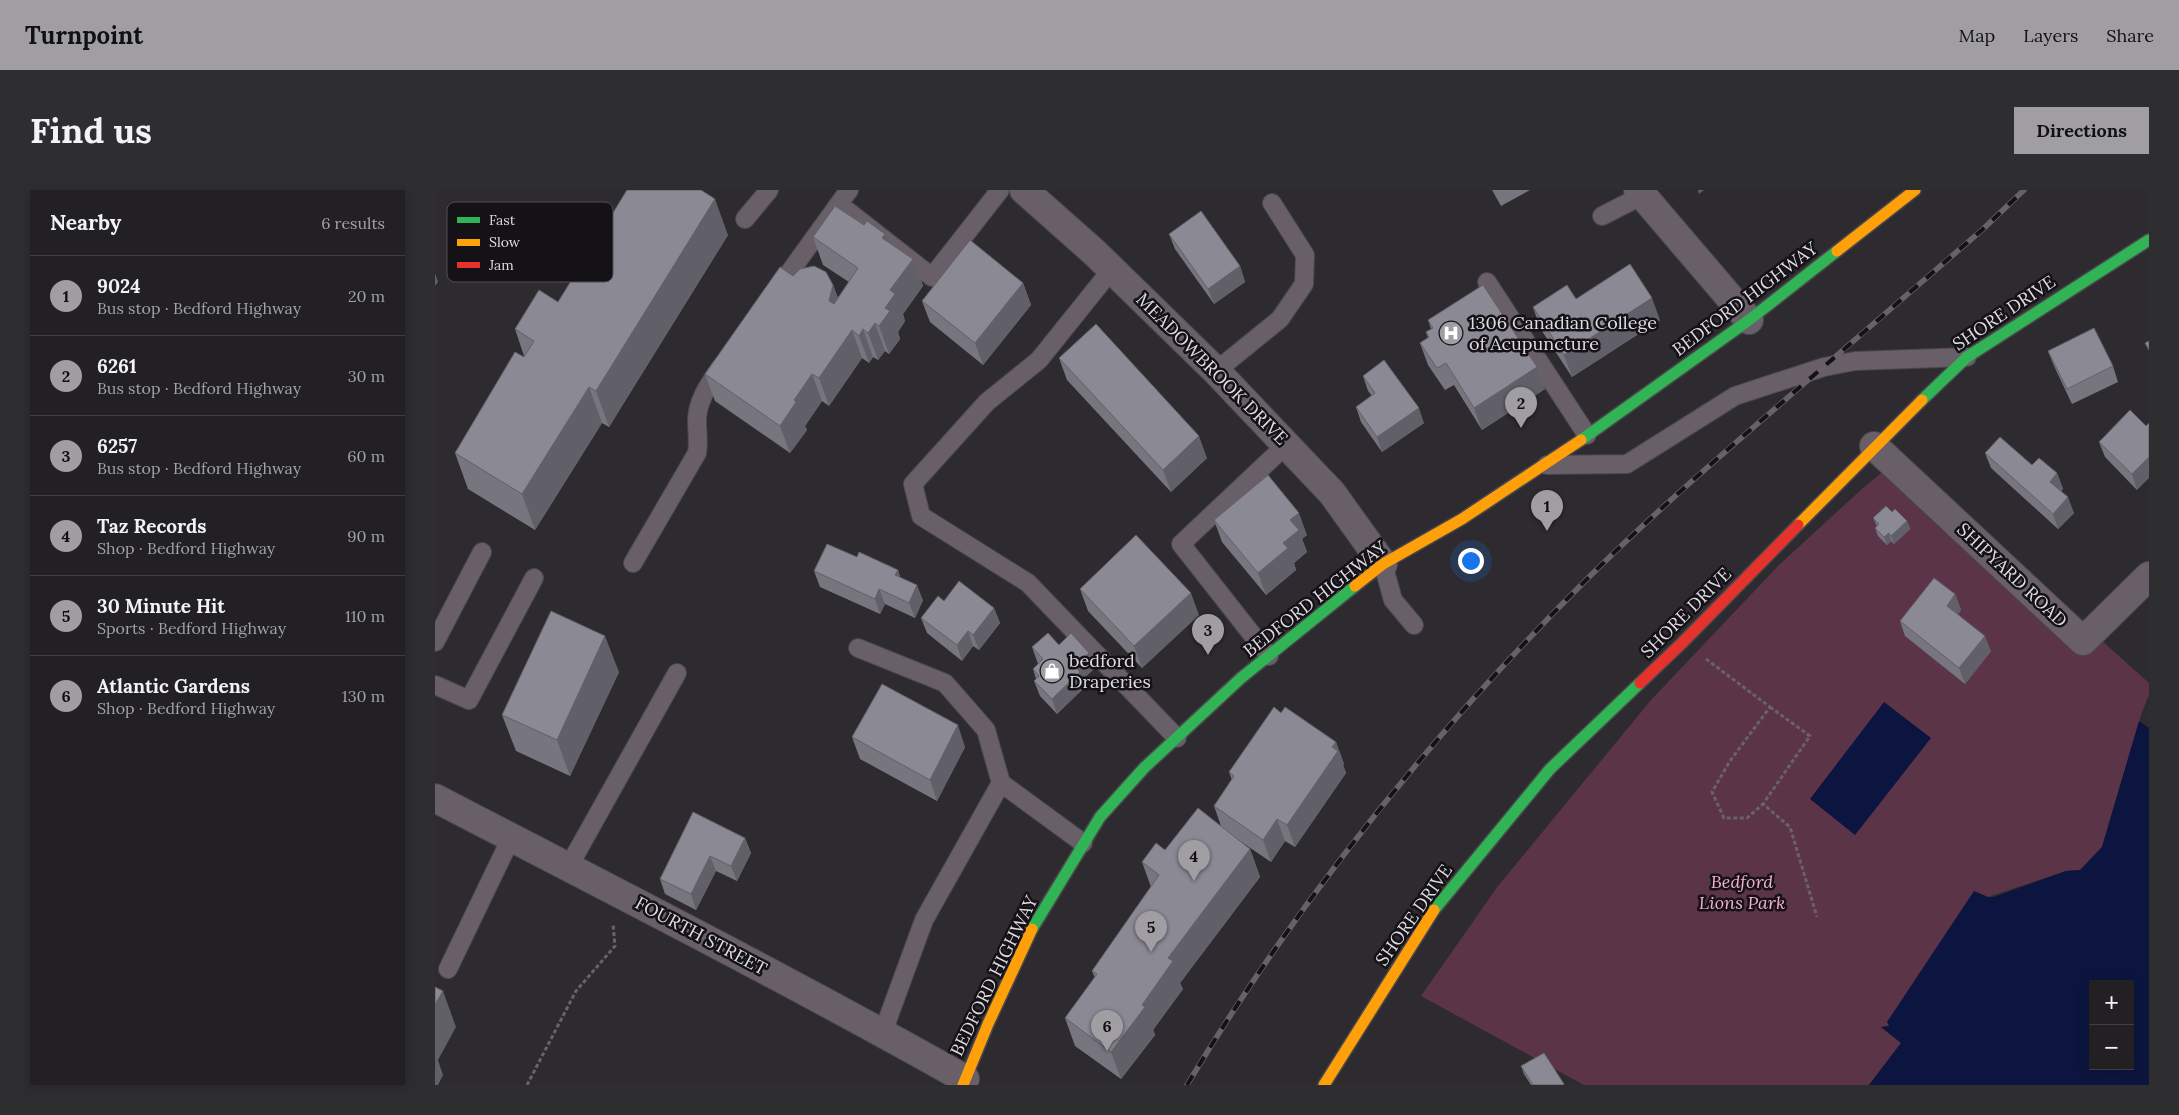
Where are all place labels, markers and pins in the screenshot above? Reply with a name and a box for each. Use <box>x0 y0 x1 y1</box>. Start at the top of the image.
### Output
place label: 1306 Canadian College of Acupuncture <box>1469 311 1657 355</box>
hospital icon: 1306 Canadian College of Acupuncture <box>1438 320 1464 346</box>
pin: 2 <box>1505 387 1537 428</box>
pin: 1 <box>1531 490 1563 531</box>
pin: 3 <box>1192 614 1224 655</box>
place label: bedford Draperies <box>1069 649 1151 693</box>
shop icon: bedford Draperies <box>1039 658 1065 684</box>
pin: 4 <box>1178 840 1210 881</box>
pin: 5 <box>1135 911 1167 952</box>
pin: 6 <box>1091 1010 1123 1051</box>

